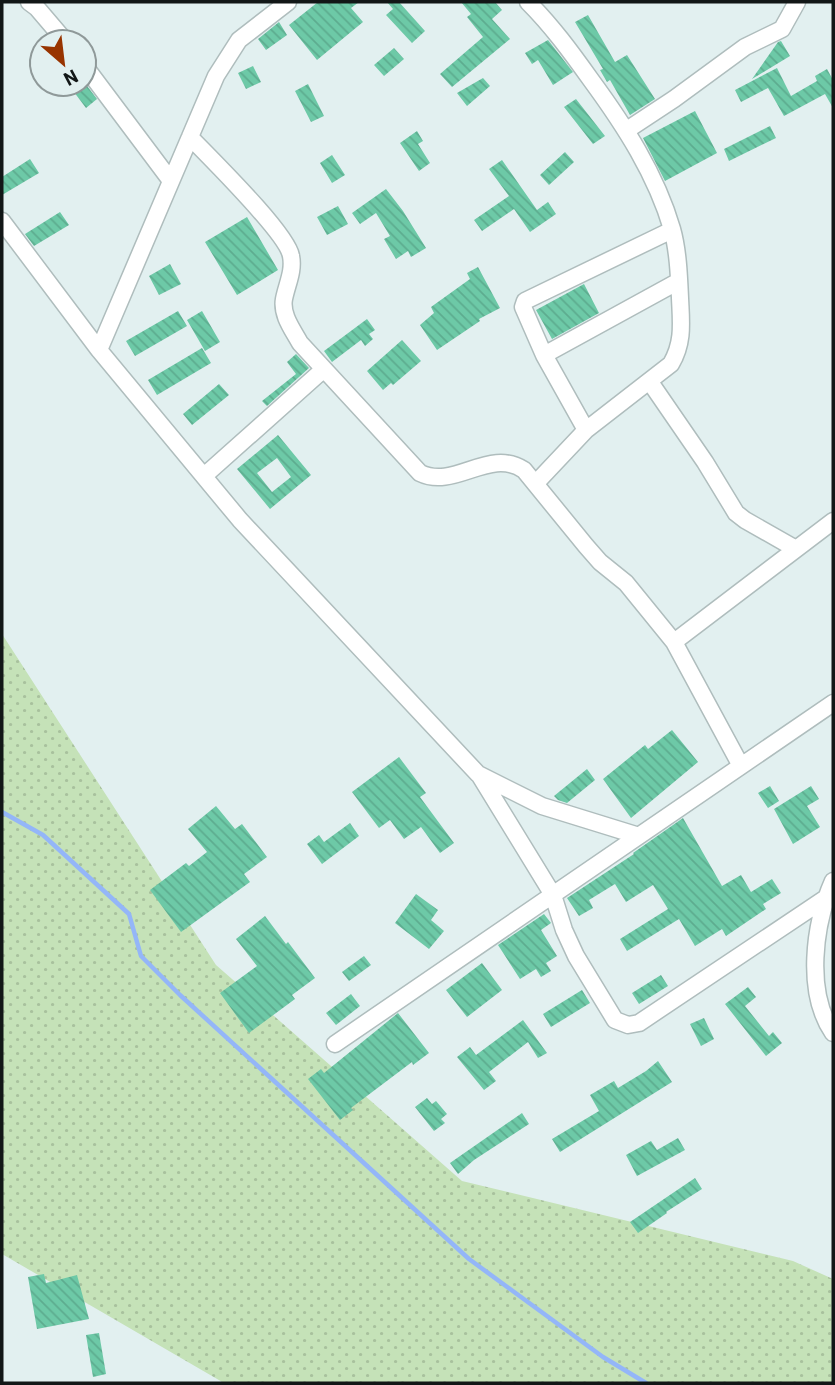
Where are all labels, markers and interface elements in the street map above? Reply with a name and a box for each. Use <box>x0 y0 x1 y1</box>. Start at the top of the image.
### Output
north arrow <box>28 28 98 98</box>
text: N <box>60 65 82 92</box>

